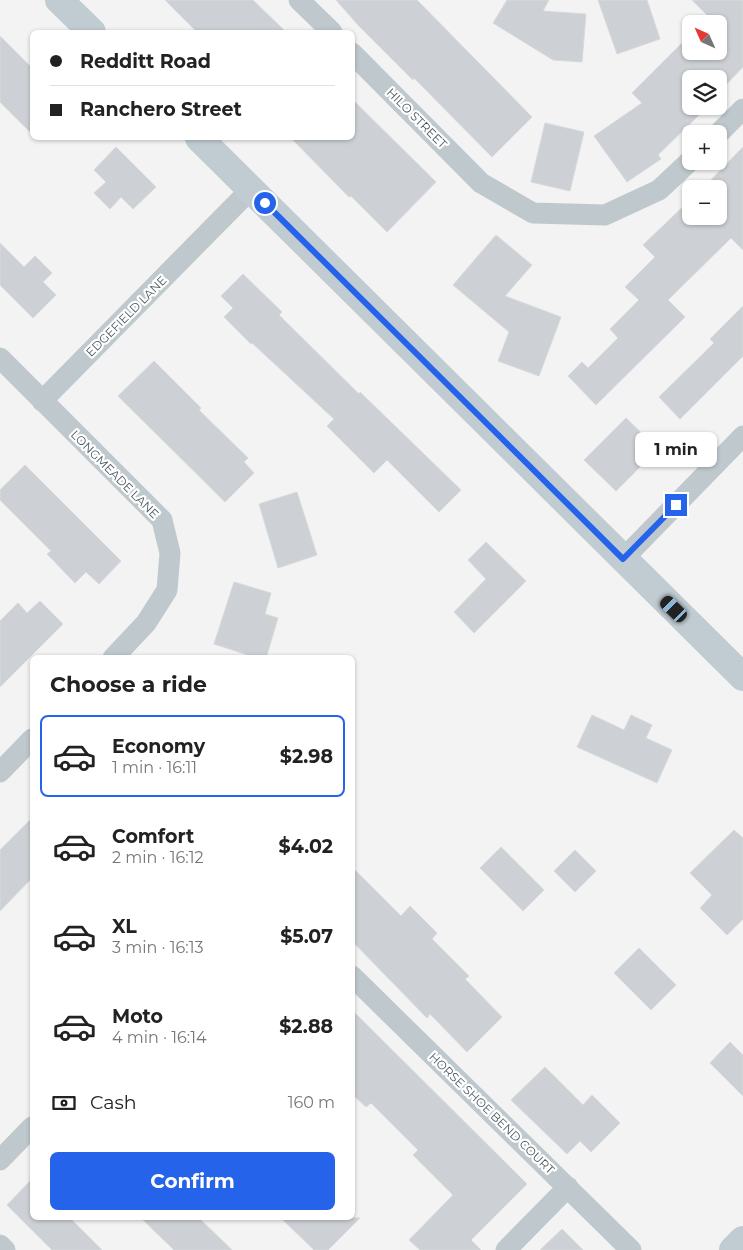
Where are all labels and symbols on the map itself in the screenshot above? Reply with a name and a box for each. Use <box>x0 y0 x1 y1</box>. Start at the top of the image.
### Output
north arrow <box>682 15 728 60</box>
street label: HILO STREET <box>384 85 450 151</box>
route start <box>254 192 276 214</box>
street label: EDGEFIELD LANE <box>82 272 170 360</box>
street label: LONGMEADE LANE <box>68 427 162 521</box>
callout: 1 min <box>635 432 717 468</box>
route end <box>665 494 687 516</box>
car <box>657 593 690 625</box>
street label: HORSE SHOE BEND COURT <box>426 1049 558 1177</box>

